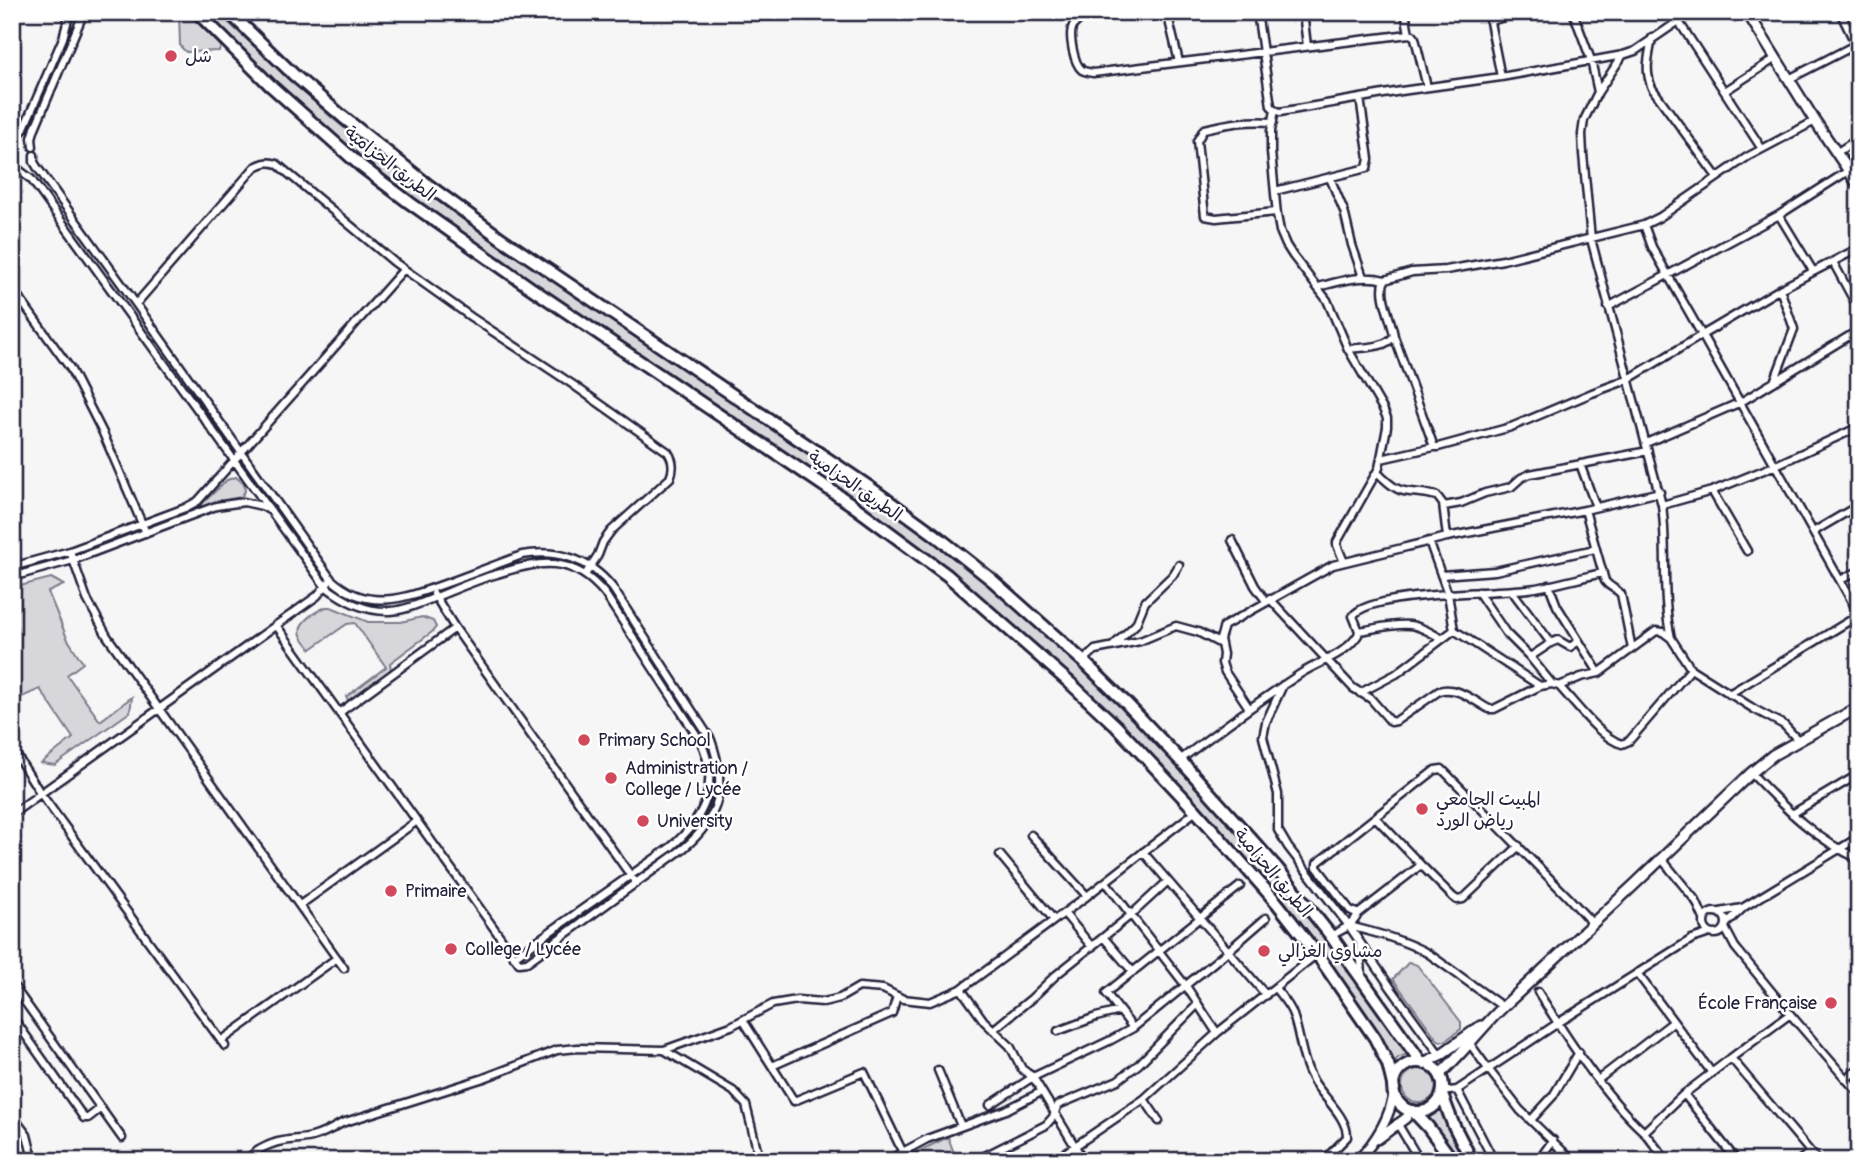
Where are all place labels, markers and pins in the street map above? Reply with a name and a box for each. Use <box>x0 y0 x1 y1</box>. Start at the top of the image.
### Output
place label: شل <box>185 45 212 68</box>
marker: شل <box>163 48 179 64</box>
place label: Primary School <box>598 729 711 752</box>
marker: Primary School <box>576 732 592 748</box>
place label: Administration / College / Lycée <box>625 757 748 801</box>
marker: Administration / College / Lycée <box>603 770 619 786</box>
place label: المبيت الجامعي رياض الورد <box>1436 788 1541 832</box>
marker: المبيت الجامعي رياض الورد <box>1414 801 1430 817</box>
place label: University <box>657 810 733 833</box>
marker: University <box>635 813 651 829</box>
place label: Primaire <box>405 880 466 903</box>
marker: Primaire <box>383 883 399 899</box>
place label: College / Lycée <box>465 938 581 961</box>
place label: مشاوي الغزالي <box>1278 940 1382 967</box>
marker: College / Lycée <box>443 941 459 957</box>
marker: مشاوي الغزالي <box>1256 943 1272 959</box>
place label: École Française <box>1698 992 1817 1015</box>
marker: École Française <box>1823 995 1839 1011</box>

